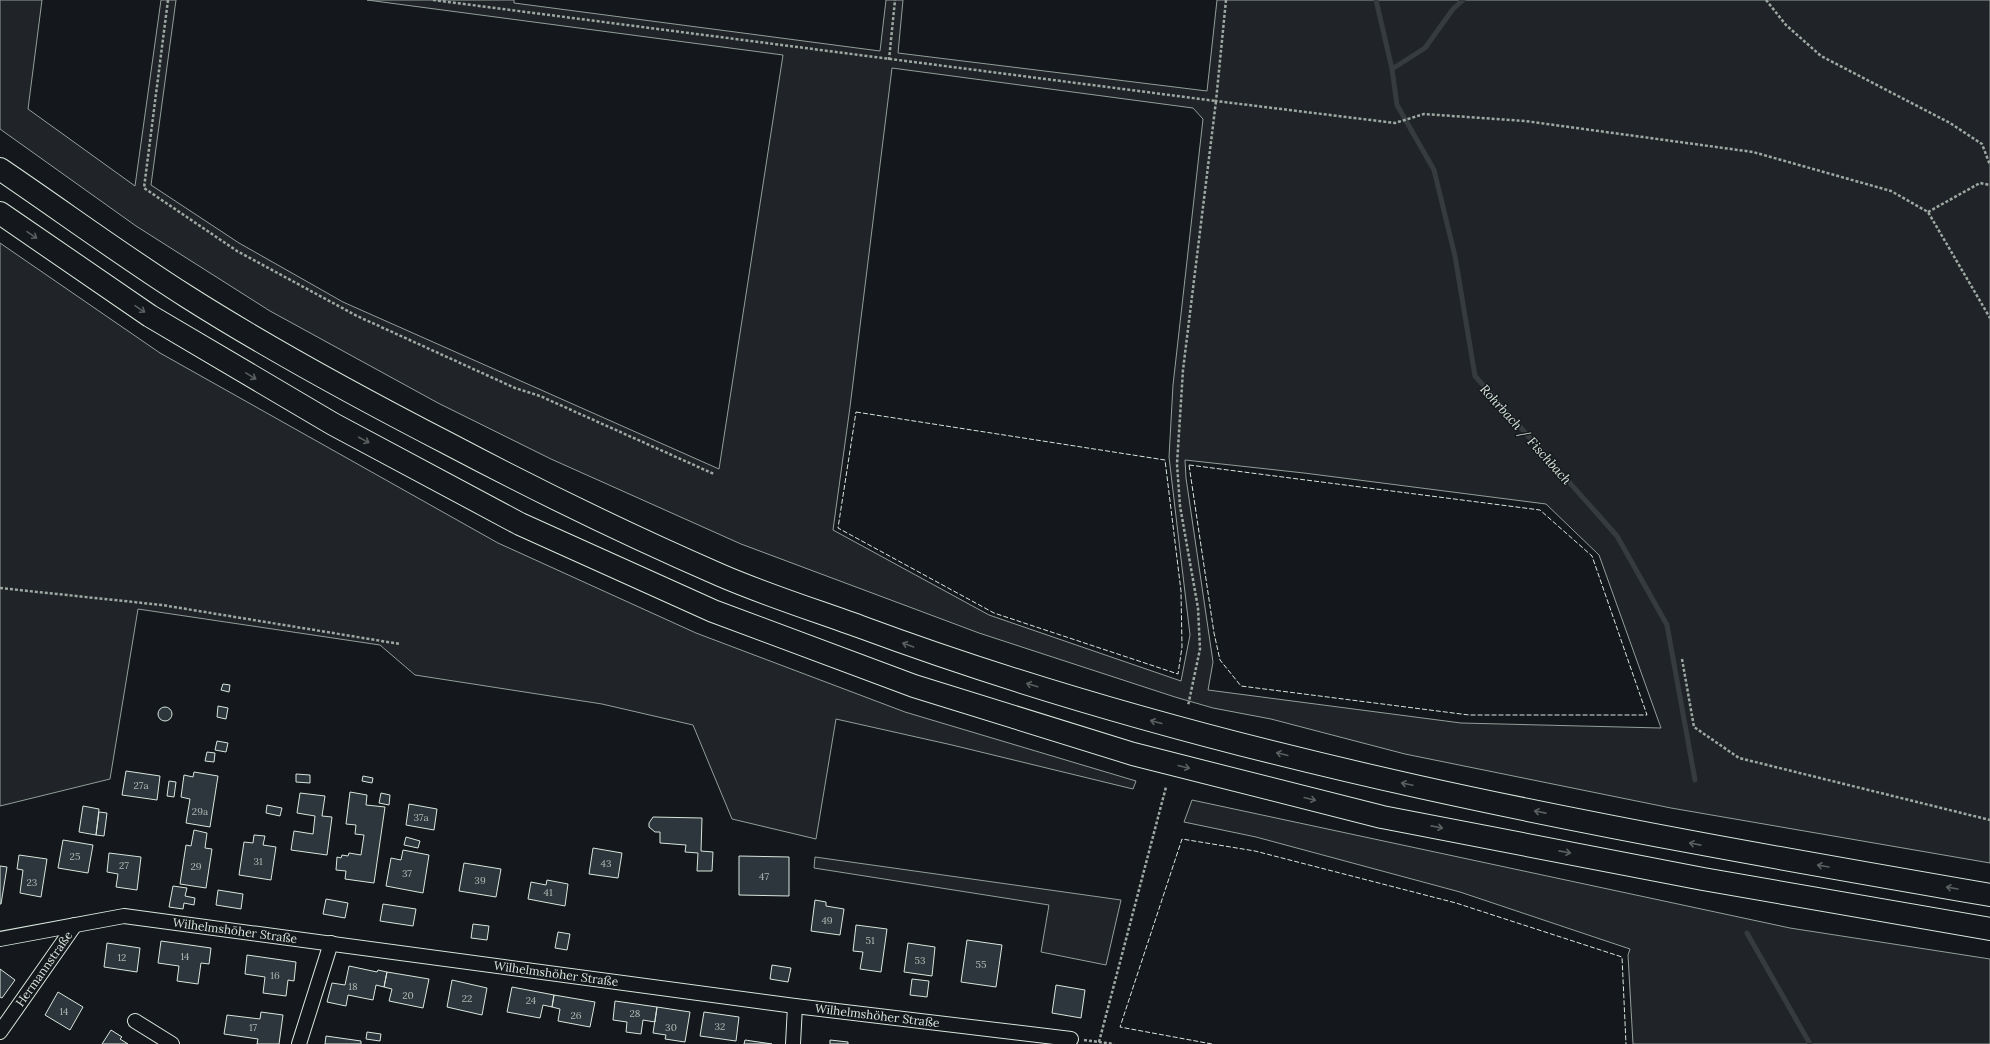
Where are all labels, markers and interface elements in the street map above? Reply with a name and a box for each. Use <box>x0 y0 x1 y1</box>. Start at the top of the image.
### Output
one-way arrow <box>26 231 37 239</box>
one-way arrow <box>134 305 145 313</box>
one-way arrow <box>245 372 257 380</box>
water label: Rohrbach / Fischbach <box>1476 381 1575 488</box>
one-way arrow <box>358 437 370 445</box>
one-way arrow <box>903 640 915 648</box>
one-way arrow <box>1025 681 1038 688</box>
one-way arrow <box>1150 718 1163 725</box>
one-way arrow <box>1276 750 1289 758</box>
one-way arrow <box>1177 764 1190 771</box>
house number: 27a <box>133 779 149 792</box>
one-way arrow <box>1401 779 1414 787</box>
one-way arrow <box>1303 795 1316 803</box>
house number: 29a <box>192 805 208 818</box>
one-way arrow <box>1534 808 1547 816</box>
house number: 37a <box>413 811 429 824</box>
one-way arrow <box>1430 824 1443 832</box>
one-way arrow <box>1689 839 1702 847</box>
one-way arrow <box>1558 848 1571 856</box>
house number: 25 <box>70 850 80 863</box>
house number: 31 <box>253 855 263 868</box>
house number: 43 <box>601 857 612 870</box>
house number: 27 <box>119 859 129 872</box>
house number: 29 <box>190 860 202 873</box>
one-way arrow <box>1817 862 1830 870</box>
house number: 37 <box>402 867 412 880</box>
house number: 47 <box>759 870 769 883</box>
house number: 39 <box>474 874 486 887</box>
house number: 23 <box>27 876 38 889</box>
one-way arrow <box>1945 884 1958 892</box>
house number: 41 <box>543 886 553 899</box>
house number: 49 <box>821 914 833 927</box>
street label: Wilhelmshöher Straße <box>172 915 299 946</box>
street label: Hermannstraße <box>12 928 76 1009</box>
house number: 51 <box>865 934 875 947</box>
house number: 14 <box>180 950 190 963</box>
house number: 12 <box>117 951 127 964</box>
house number: 53 <box>914 954 926 967</box>
street label: Wilhelmshöher Straße <box>493 958 620 989</box>
house number: 55 <box>976 958 986 971</box>
house number: 16 <box>270 969 280 982</box>
house number: 18 <box>348 980 358 993</box>
house number: 20 <box>402 989 414 1002</box>
house number: 22 <box>462 992 472 1005</box>
house number: 24 <box>526 994 537 1007</box>
street label: Wilhelmshöher Straße <box>814 1000 941 1030</box>
house number: 14 <box>59 1005 69 1018</box>
house number: 28 <box>630 1007 641 1020</box>
house number: 26 <box>570 1009 582 1022</box>
house number: 32 <box>715 1020 725 1033</box>
house number: 17 <box>249 1021 258 1034</box>
house number: 30 <box>665 1021 677 1034</box>

